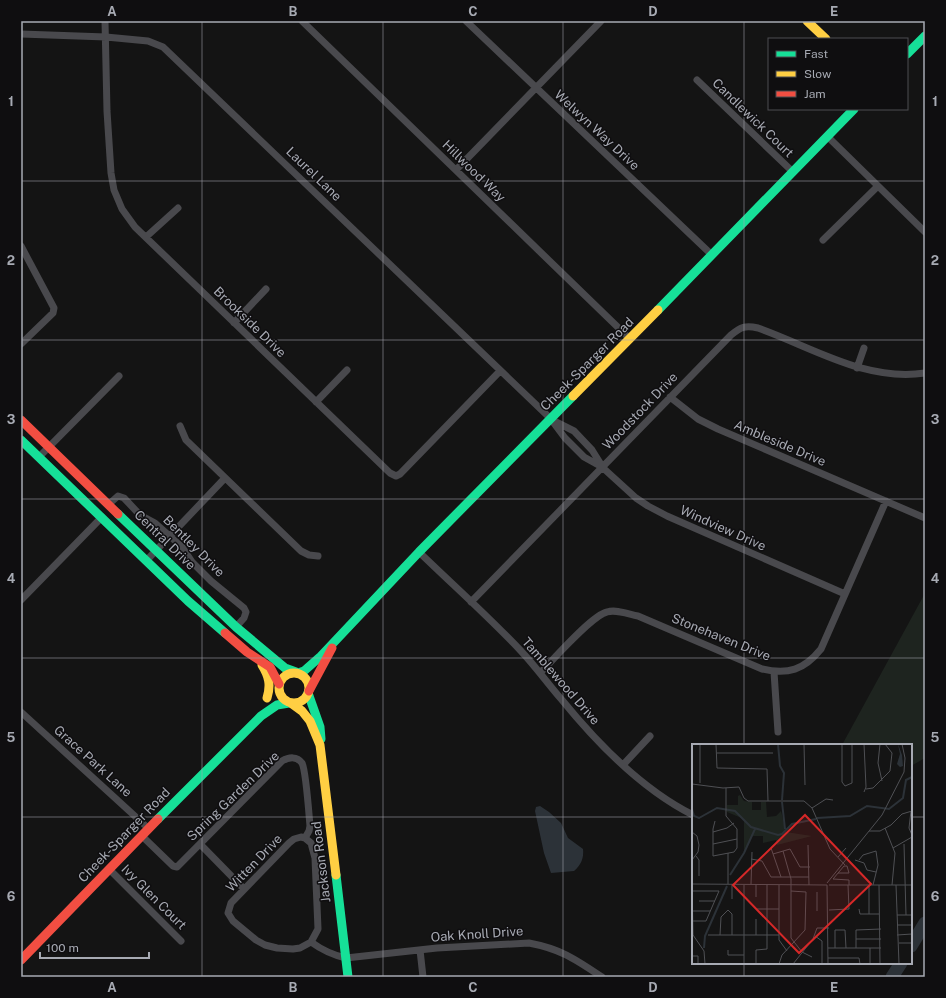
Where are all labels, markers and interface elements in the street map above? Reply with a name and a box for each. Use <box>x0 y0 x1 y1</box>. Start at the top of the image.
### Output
text: A <box>107 4 117 19</box>
text: B <box>289 4 298 19</box>
text: C <box>468 4 478 19</box>
text: D <box>648 4 658 19</box>
text: E <box>830 4 838 19</box>
legend <box>768 38 908 110</box>
text: Fast <box>804 47 829 61</box>
text: Slow <box>804 67 832 81</box>
street label: Candlewick Court <box>709 75 797 161</box>
street label: Welwyn Way Drive <box>552 87 642 173</box>
text: Jam <box>804 87 826 101</box>
text: 1 <box>8 94 14 109</box>
text: 1 <box>932 94 938 109</box>
street label: Hillwood Way <box>439 137 509 205</box>
street label: Laurel Lane <box>283 144 345 204</box>
text: 2 <box>7 253 15 268</box>
text: 2 <box>931 253 939 268</box>
street label: Brookside Drive <box>211 284 289 360</box>
street label: Cheek-Sparger Road <box>537 314 637 414</box>
street label: Woodstock Drive <box>599 369 681 453</box>
text: 3 <box>7 412 16 427</box>
text: 3 <box>931 412 940 427</box>
street label: Ambleside Drive <box>732 417 828 469</box>
street label: Windview Drive <box>678 502 768 554</box>
street label: Central Drive <box>131 507 199 573</box>
street label: Bentley Drive <box>160 512 228 580</box>
text: 4 <box>7 571 16 586</box>
text: 4 <box>931 571 940 586</box>
street label: Stonehaven Drive <box>669 610 773 664</box>
street label: Tamblewood Drive <box>519 634 603 728</box>
street label: Grace Park Lane <box>51 722 135 800</box>
text: 5 <box>7 730 16 745</box>
text: 5 <box>931 730 940 745</box>
inset map <box>692 744 912 964</box>
street label: Spring Garden Drive <box>184 748 282 844</box>
street label: Cheek-Sparger Road <box>75 785 173 885</box>
street label: Jackson Road <box>309 821 333 903</box>
street label: Witten Drive <box>223 831 285 895</box>
street label: Ivy Glen Court <box>118 861 190 933</box>
text: 6 <box>7 889 16 904</box>
text: 6 <box>931 889 940 904</box>
street label: Oak Knoll Drive <box>430 923 524 945</box>
scale bar <box>40 934 149 960</box>
text: 100 m <box>46 941 79 955</box>
text: A <box>107 980 117 995</box>
text: B <box>289 980 298 995</box>
text: C <box>468 980 478 995</box>
text: D <box>648 980 658 995</box>
text: E <box>830 980 838 995</box>

